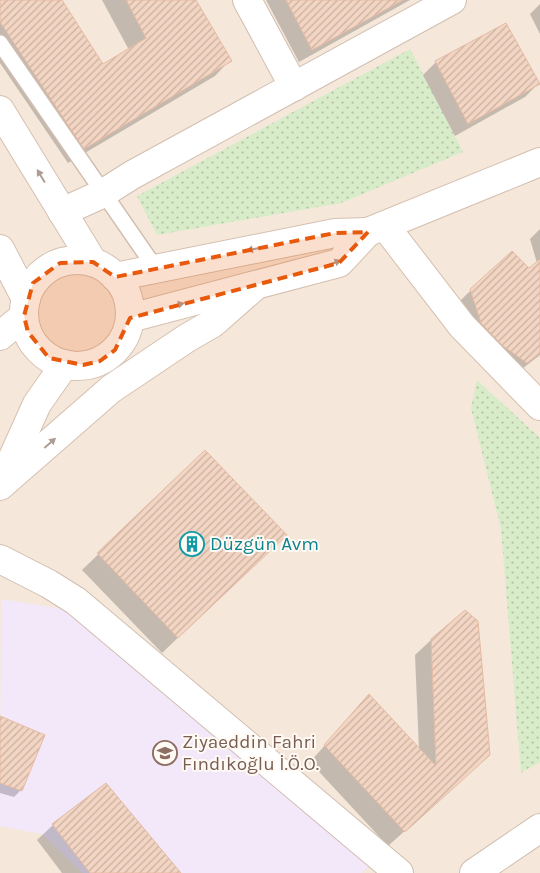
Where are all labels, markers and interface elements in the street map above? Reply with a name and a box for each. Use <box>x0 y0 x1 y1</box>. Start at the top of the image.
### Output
one-way arrow <box>36 169 45 182</box>
one-way arrow <box>246 246 262 254</box>
one-way arrow <box>327 259 342 267</box>
one-way arrow <box>170 301 185 309</box>
one-way arrow <box>43 437 56 448</box>
building icon: Düzgün Avm <box>179 531 205 557</box>
place label: Düzgün Avm <box>210 533 319 555</box>
place label: Ziyaeddin Fahri Fındıkoğlu İ.Ö.O. <box>182 731 319 775</box>
school or university icon: Ziyaeddin Fahri Fındıkoğlu İ.Ö.O. <box>152 740 178 766</box>

